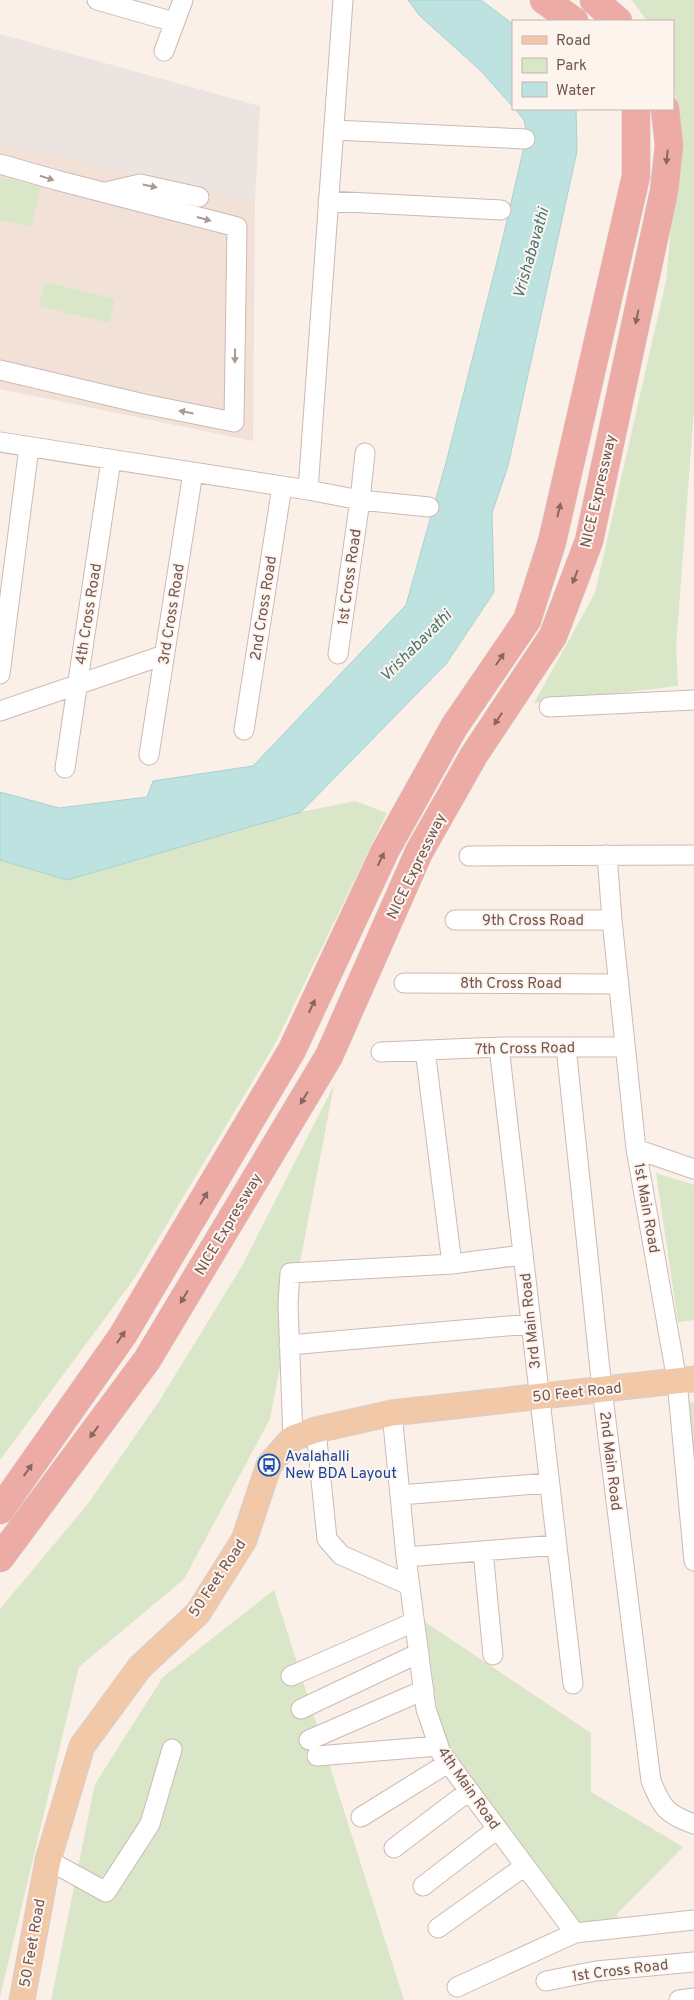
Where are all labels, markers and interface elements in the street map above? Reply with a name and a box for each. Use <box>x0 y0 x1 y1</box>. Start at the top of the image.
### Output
legend <box>512 20 674 110</box>
text: Road <box>556 32 591 51</box>
text: Park <box>556 57 587 76</box>
text: Water <box>556 82 596 101</box>
one-way arrow <box>663 149 671 165</box>
one-way arrow <box>39 174 54 182</box>
one-way arrow <box>143 182 158 190</box>
water label: Vrishabavathi <box>509 205 555 301</box>
one-way arrow <box>196 215 211 223</box>
one-way arrow <box>633 309 641 324</box>
one-way arrow <box>231 348 239 364</box>
one-way arrow <box>178 408 194 416</box>
street label: NICE Expressway <box>577 433 622 550</box>
one-way arrow <box>556 501 564 517</box>
street label: 1st Cross Road <box>334 528 367 627</box>
street label: 2nd Cross Road <box>247 555 282 662</box>
street label: 4th Cross Road <box>72 562 107 666</box>
street label: 3rd Cross Road <box>155 562 190 666</box>
one-way arrow <box>571 569 578 584</box>
water label: Vrishabavathi <box>376 606 457 687</box>
one-way arrow <box>495 652 505 666</box>
one-way arrow <box>493 712 503 725</box>
street label: NICE Expressway <box>383 810 451 923</box>
one-way arrow <box>378 852 386 866</box>
street label: 9th Cross Road <box>482 912 584 931</box>
street label: 8th Cross Road <box>460 975 562 994</box>
one-way arrow <box>309 999 317 1013</box>
street label: 7th Cross Road <box>475 1039 575 1060</box>
one-way arrow <box>299 1091 308 1104</box>
street label: 1st Main Road <box>628 1162 663 1255</box>
street label: NICE Expressway <box>191 1170 267 1279</box>
one-way arrow <box>200 1191 209 1204</box>
street label: 3rd Main Road <box>517 1272 546 1370</box>
one-way arrow <box>180 1290 189 1303</box>
one-way arrow <box>116 1331 126 1344</box>
street label: 50 Feet Road <box>531 1379 623 1408</box>
street label: 2nd Main Road <box>594 1410 625 1512</box>
one-way arrow <box>89 1425 99 1438</box>
place label: Avalahalli New BDA Layout <box>285 1448 397 1484</box>
bus stop icon: Avalahalli New BDA Layout <box>257 1453 281 1477</box>
one-way arrow <box>23 1464 33 1477</box>
street label: 50 Feet Road <box>185 1536 251 1621</box>
street label: 4th Main Road <box>432 1744 503 1834</box>
street label: 50 Feet Road <box>16 1897 51 1989</box>
street label: 1st Cross Road <box>571 1956 670 1987</box>

